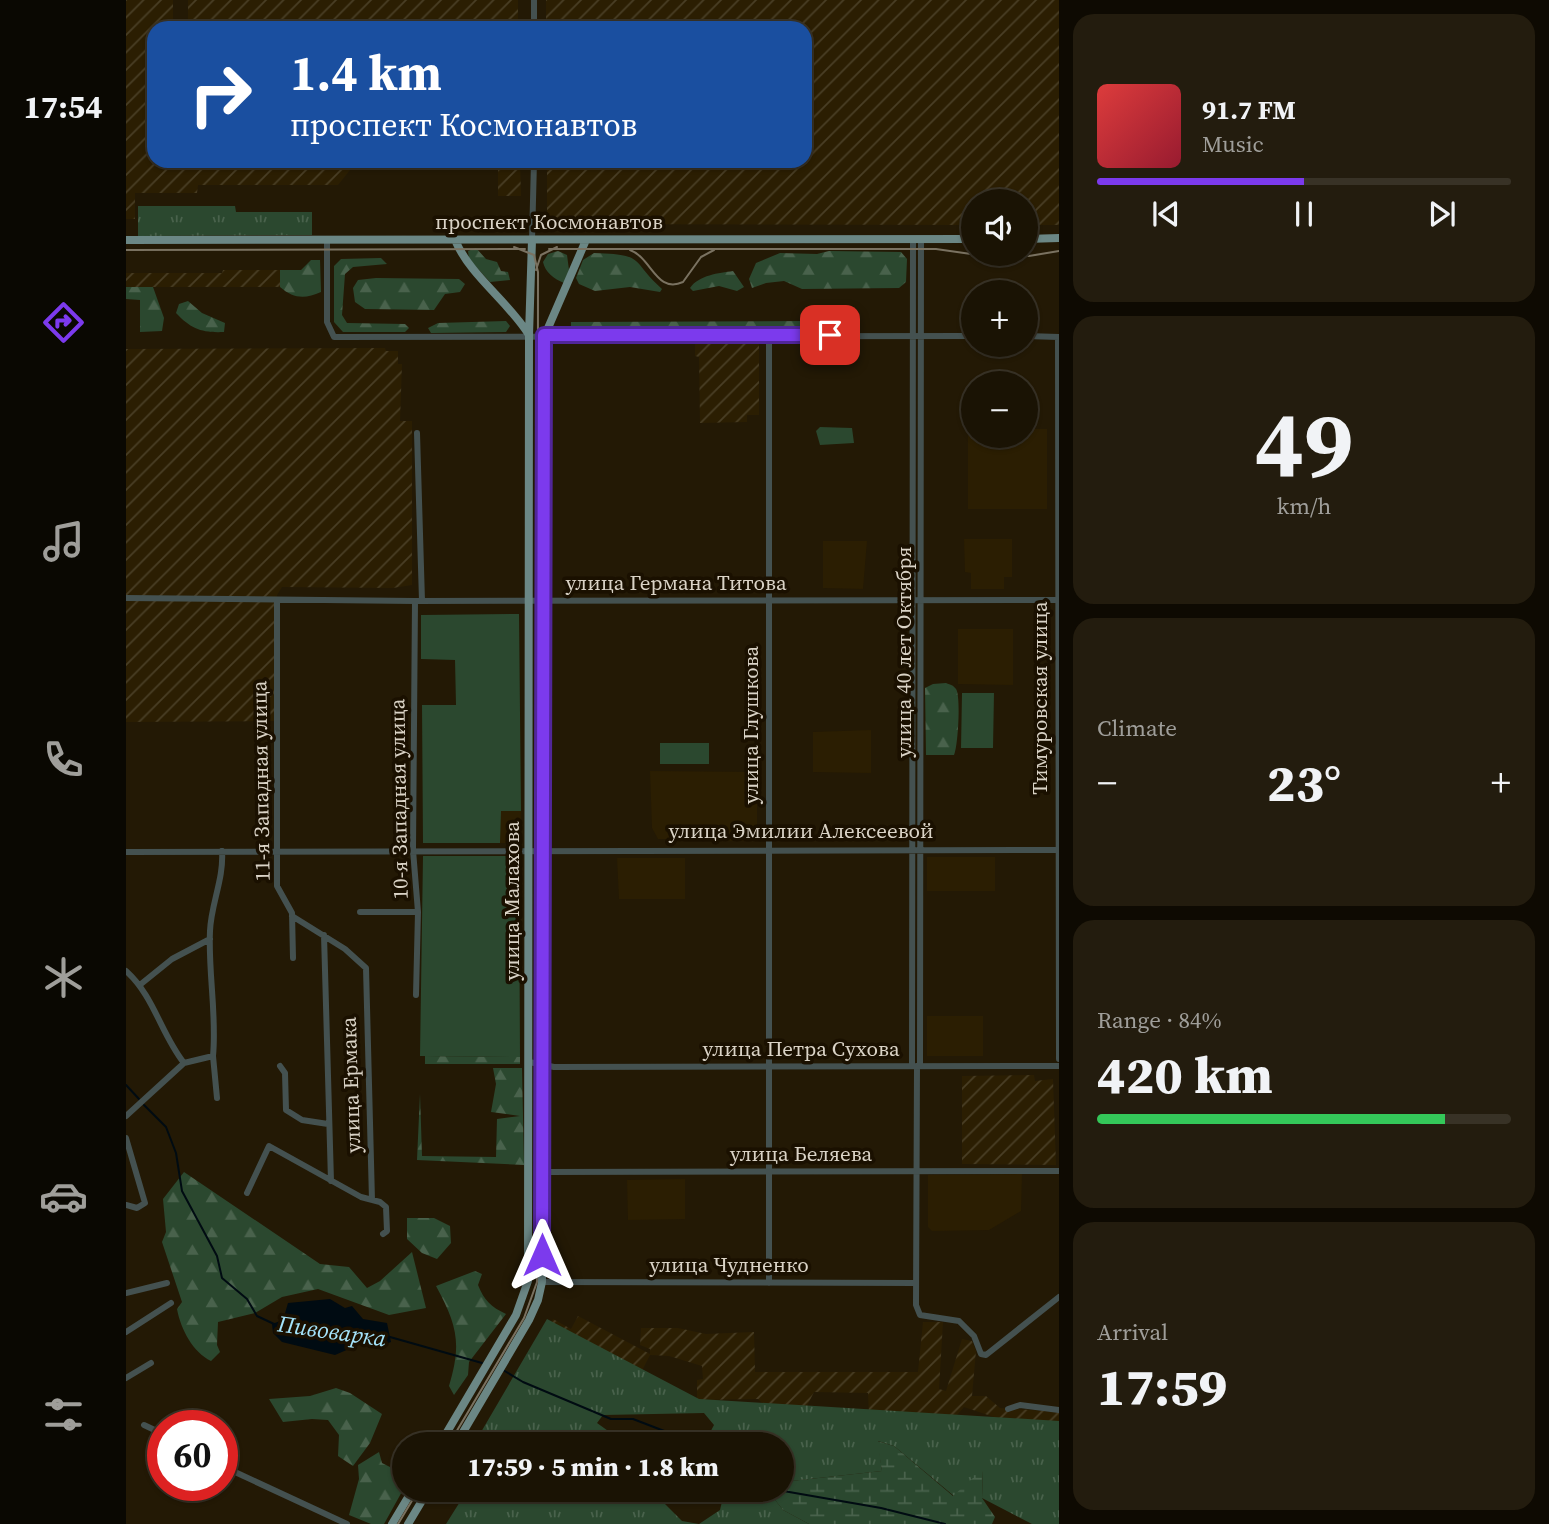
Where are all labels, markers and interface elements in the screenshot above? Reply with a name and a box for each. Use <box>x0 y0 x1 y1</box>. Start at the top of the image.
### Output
text: 1.4 km <box>290 39 442 106</box>
icon: right <box>175 49 266 140</box>
text: 17:54 <box>24 85 102 129</box>
text: 91.7 FM <box>1202 92 1296 128</box>
text: проспект Космонавтов <box>290 103 637 147</box>
text: Music <box>1202 128 1264 160</box>
map controls <box>961 189 1038 448</box>
button: sound <box>961 189 1038 266</box>
icon: previous <box>1147 195 1185 233</box>
icon: pause <box>1285 195 1323 233</box>
icon: next <box>1423 195 1461 233</box>
street label: проспект Космонавтов <box>435 207 663 236</box>
button: + <box>961 280 1038 357</box>
icon: directions <box>39 298 88 347</box>
pin <box>800 305 860 365</box>
icon: arrive <box>811 316 849 354</box>
button: − <box>961 371 1038 448</box>
text: 49 <box>1255 382 1353 506</box>
text: km/h <box>1277 490 1331 522</box>
icon: music <box>39 517 88 566</box>
street label: улица 40 лет Октября <box>889 546 918 758</box>
street label: улица Германа Титова <box>565 568 787 597</box>
street label: Тимуровская улица <box>1025 601 1054 795</box>
street label: улица Глушкова <box>736 645 765 804</box>
street label: 11-я Западная улица <box>244 680 277 882</box>
street label: 10-я Западная улица <box>382 698 415 900</box>
text: Climate <box>1097 712 1177 744</box>
icon: phone <box>39 735 88 784</box>
text: 23° <box>1267 747 1341 818</box>
text: − <box>1097 757 1117 809</box>
text: + <box>1491 757 1511 809</box>
street label: улица Эмилии Алексеевой <box>668 816 934 845</box>
street label: улица Малахова <box>497 821 526 981</box>
icon: climate <box>39 953 88 1002</box>
text: Range · 84% <box>1097 1004 1222 1036</box>
street label: улица Ермака <box>334 1016 367 1154</box>
street label: улица Петра Сухова <box>702 1034 900 1063</box>
text: 420 km <box>1097 1039 1273 1110</box>
street label: улица Беляева <box>730 1139 873 1168</box>
icon: car <box>39 1172 88 1221</box>
position arrow <box>505 1218 579 1292</box>
street label: улица Чудненко <box>649 1250 809 1279</box>
water label: Пивоварка <box>275 1307 388 1354</box>
text: Arrival <box>1097 1316 1168 1348</box>
text: 17:59 <box>1097 1351 1227 1422</box>
icon: filters <box>39 1390 88 1439</box>
speed limit sign: 60 <box>147 1410 238 1501</box>
text: 17:59 · 5 min · 1.8 km <box>467 1449 719 1485</box>

